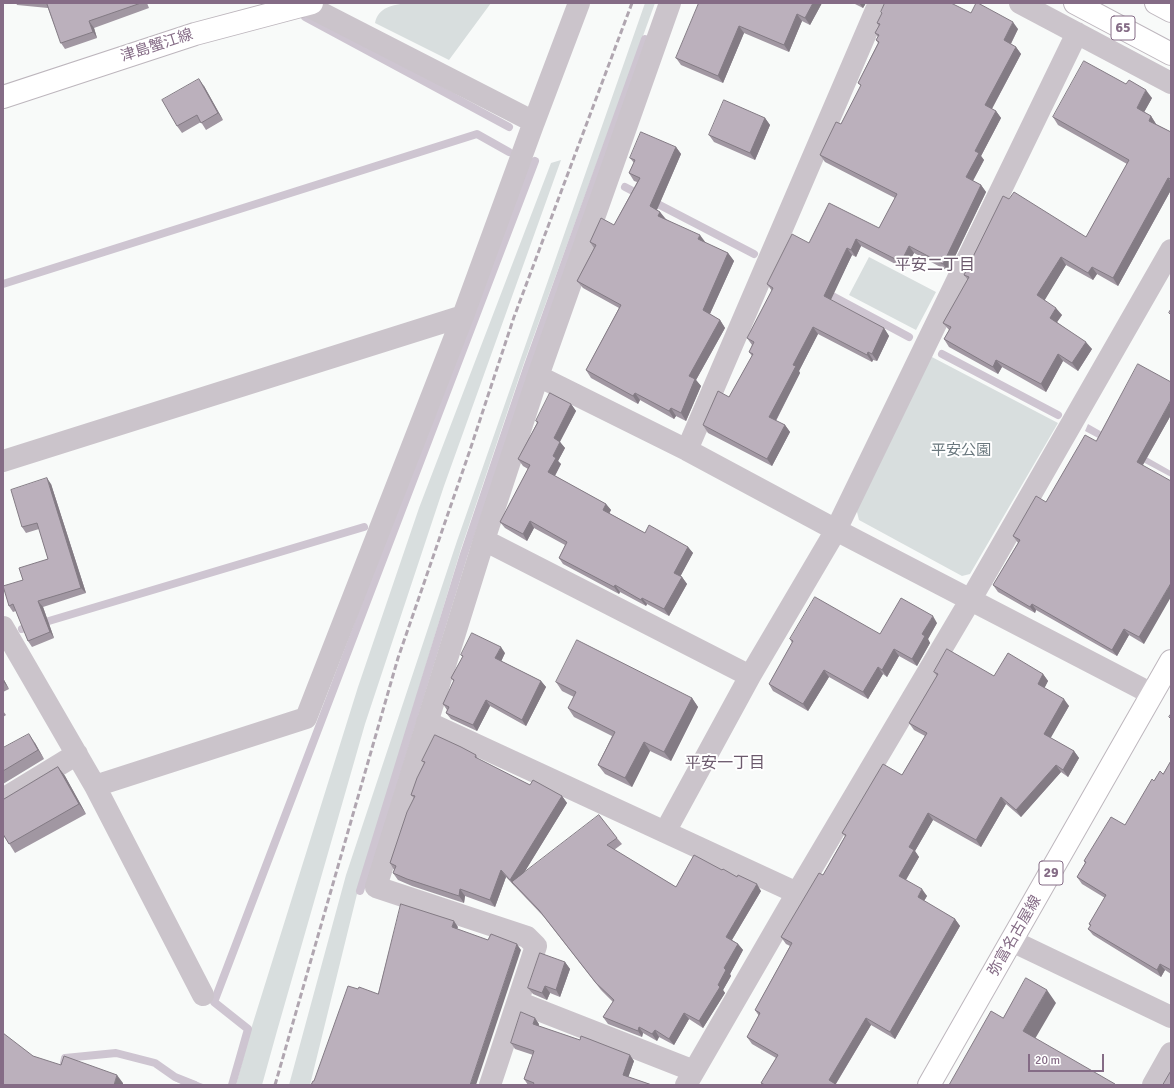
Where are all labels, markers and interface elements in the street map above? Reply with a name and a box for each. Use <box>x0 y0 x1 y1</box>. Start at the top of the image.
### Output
road number: 65 <box>1111 16 1135 40</box>
street label: 津島蟹江線 <box>119 26 195 66</box>
district label: 平安二丁目 <box>895 256 975 276</box>
park label: 平安公園 <box>931 442 991 460</box>
district label: 平安一丁目 <box>685 754 765 774</box>
road number: 29 <box>1039 861 1063 885</box>
street label: 弥富名古屋線 <box>985 893 1045 979</box>
scale bar <box>1030 1046 1106 1072</box>
text: 20 m <box>1035 1053 1060 1068</box>

